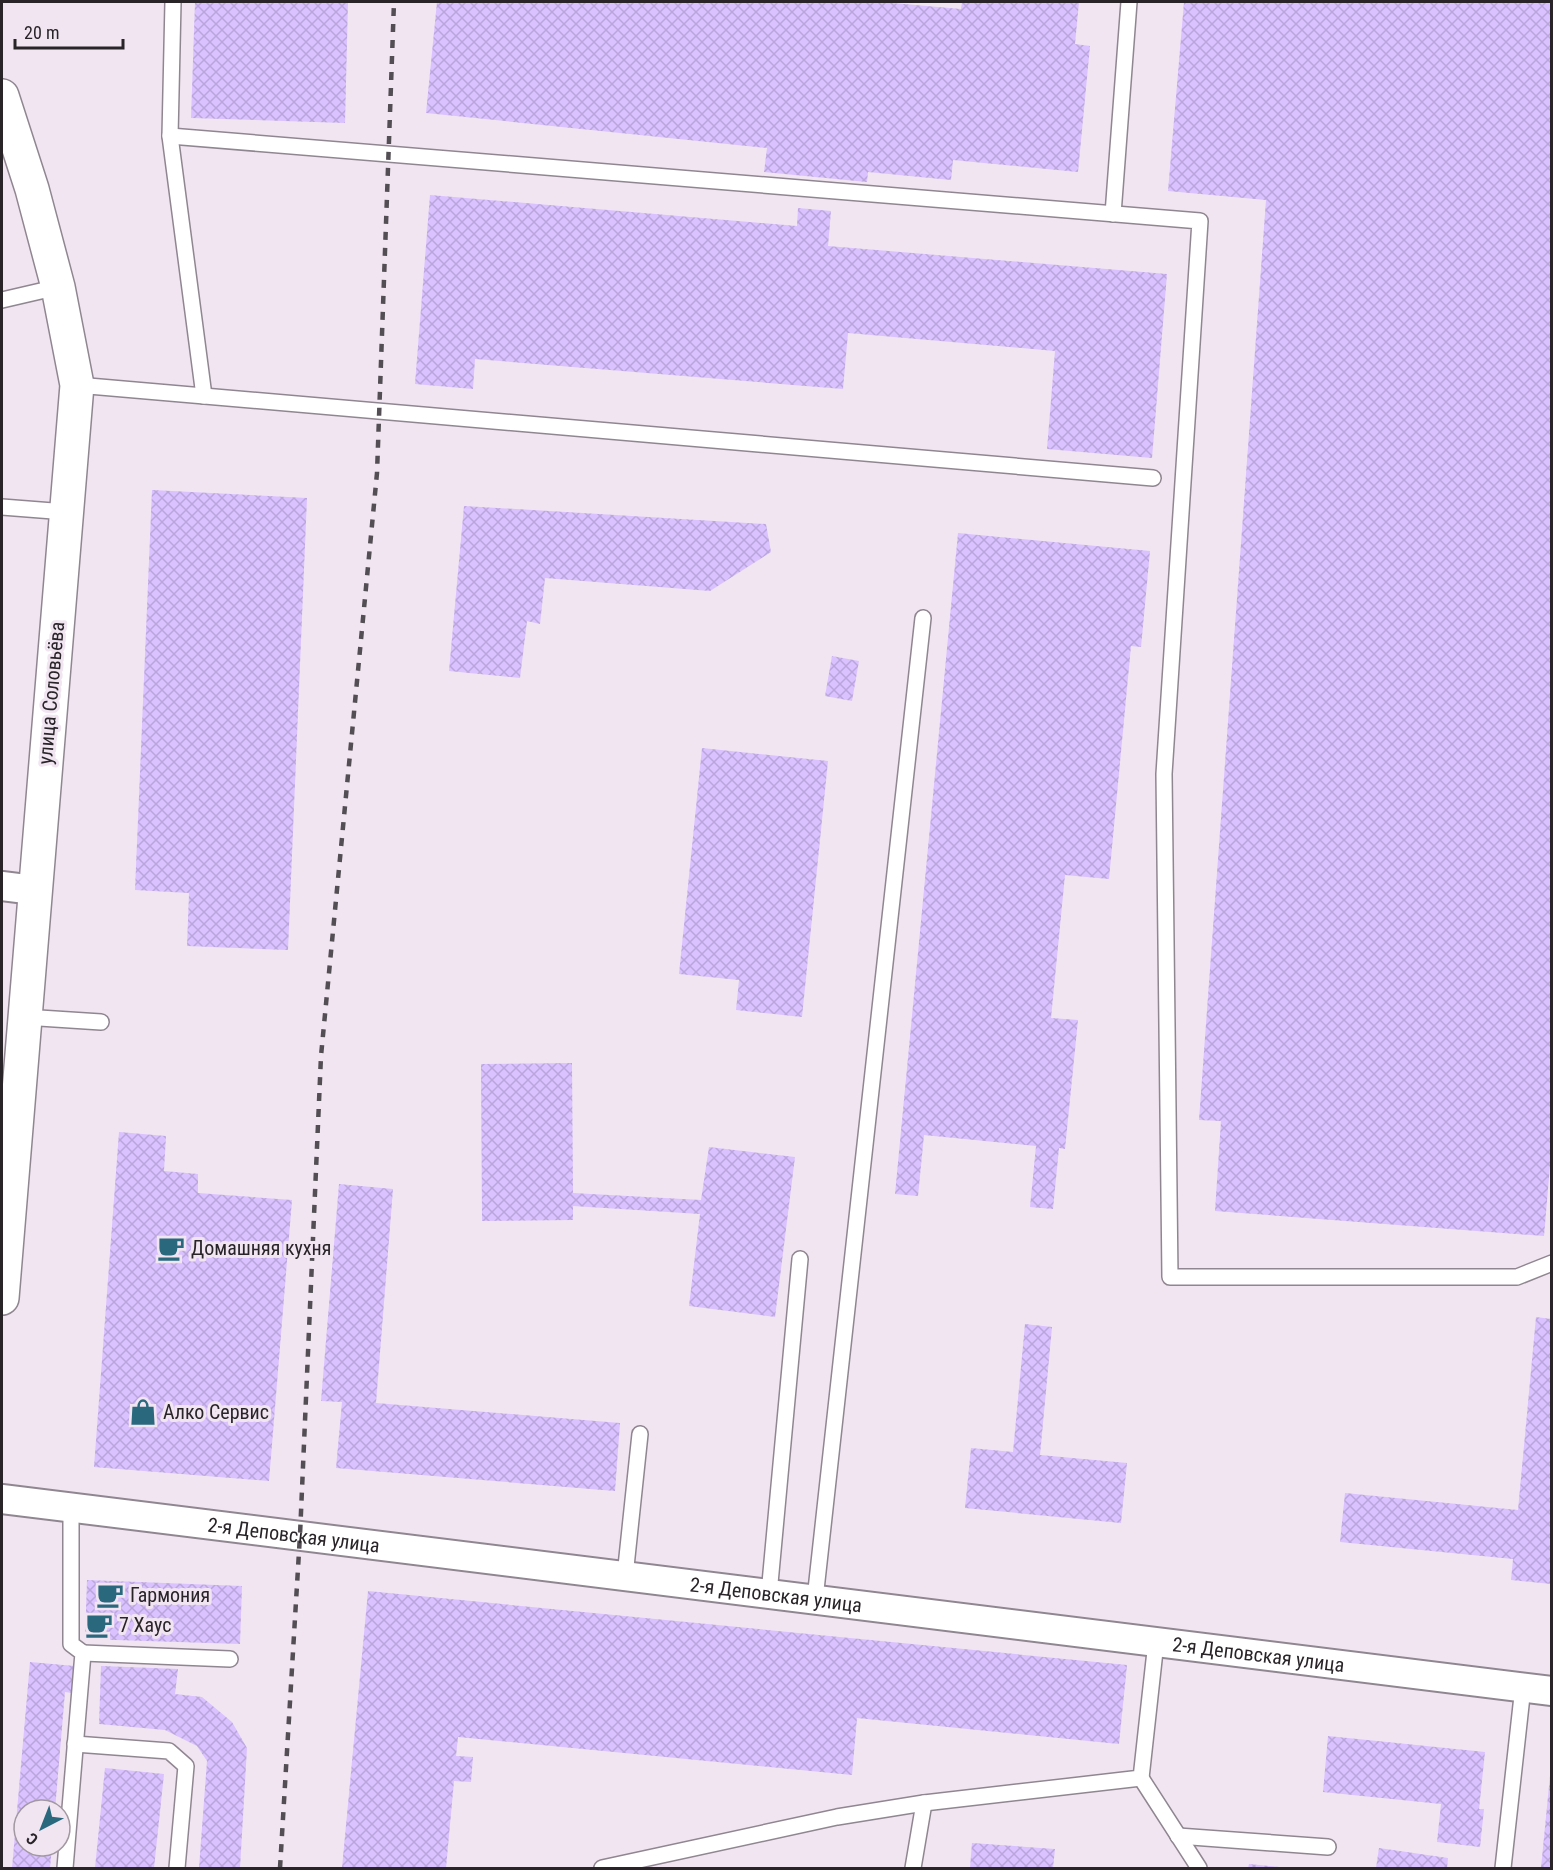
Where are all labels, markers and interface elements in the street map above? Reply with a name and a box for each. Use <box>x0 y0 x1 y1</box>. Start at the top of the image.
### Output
scale bar <box>15 12 123 50</box>
text: 20 m <box>24 22 59 43</box>
street label: улица Соловьёва <box>33 621 69 765</box>
cafe icon: Домашняя кухня <box>156 1233 186 1263</box>
place label: Домашняя кухня <box>191 1236 331 1260</box>
shop icon: Алко Сервис <box>128 1397 158 1427</box>
place label: Алко Сервис <box>163 1400 269 1424</box>
street label: 2-я Деповская улица <box>206 1513 381 1558</box>
street label: 2-я Деповская улица <box>689 1572 863 1617</box>
cafe icon: Гармония <box>95 1580 125 1610</box>
place label: Гармония <box>130 1583 210 1607</box>
cafe icon: 7 Хаус <box>84 1610 114 1640</box>
place label: 7 Хаус <box>119 1613 171 1637</box>
street label: 2-я Деповская улица <box>1171 1632 1346 1677</box>
north arrow <box>12 1798 72 1858</box>
text: С <box>23 1829 42 1849</box>

